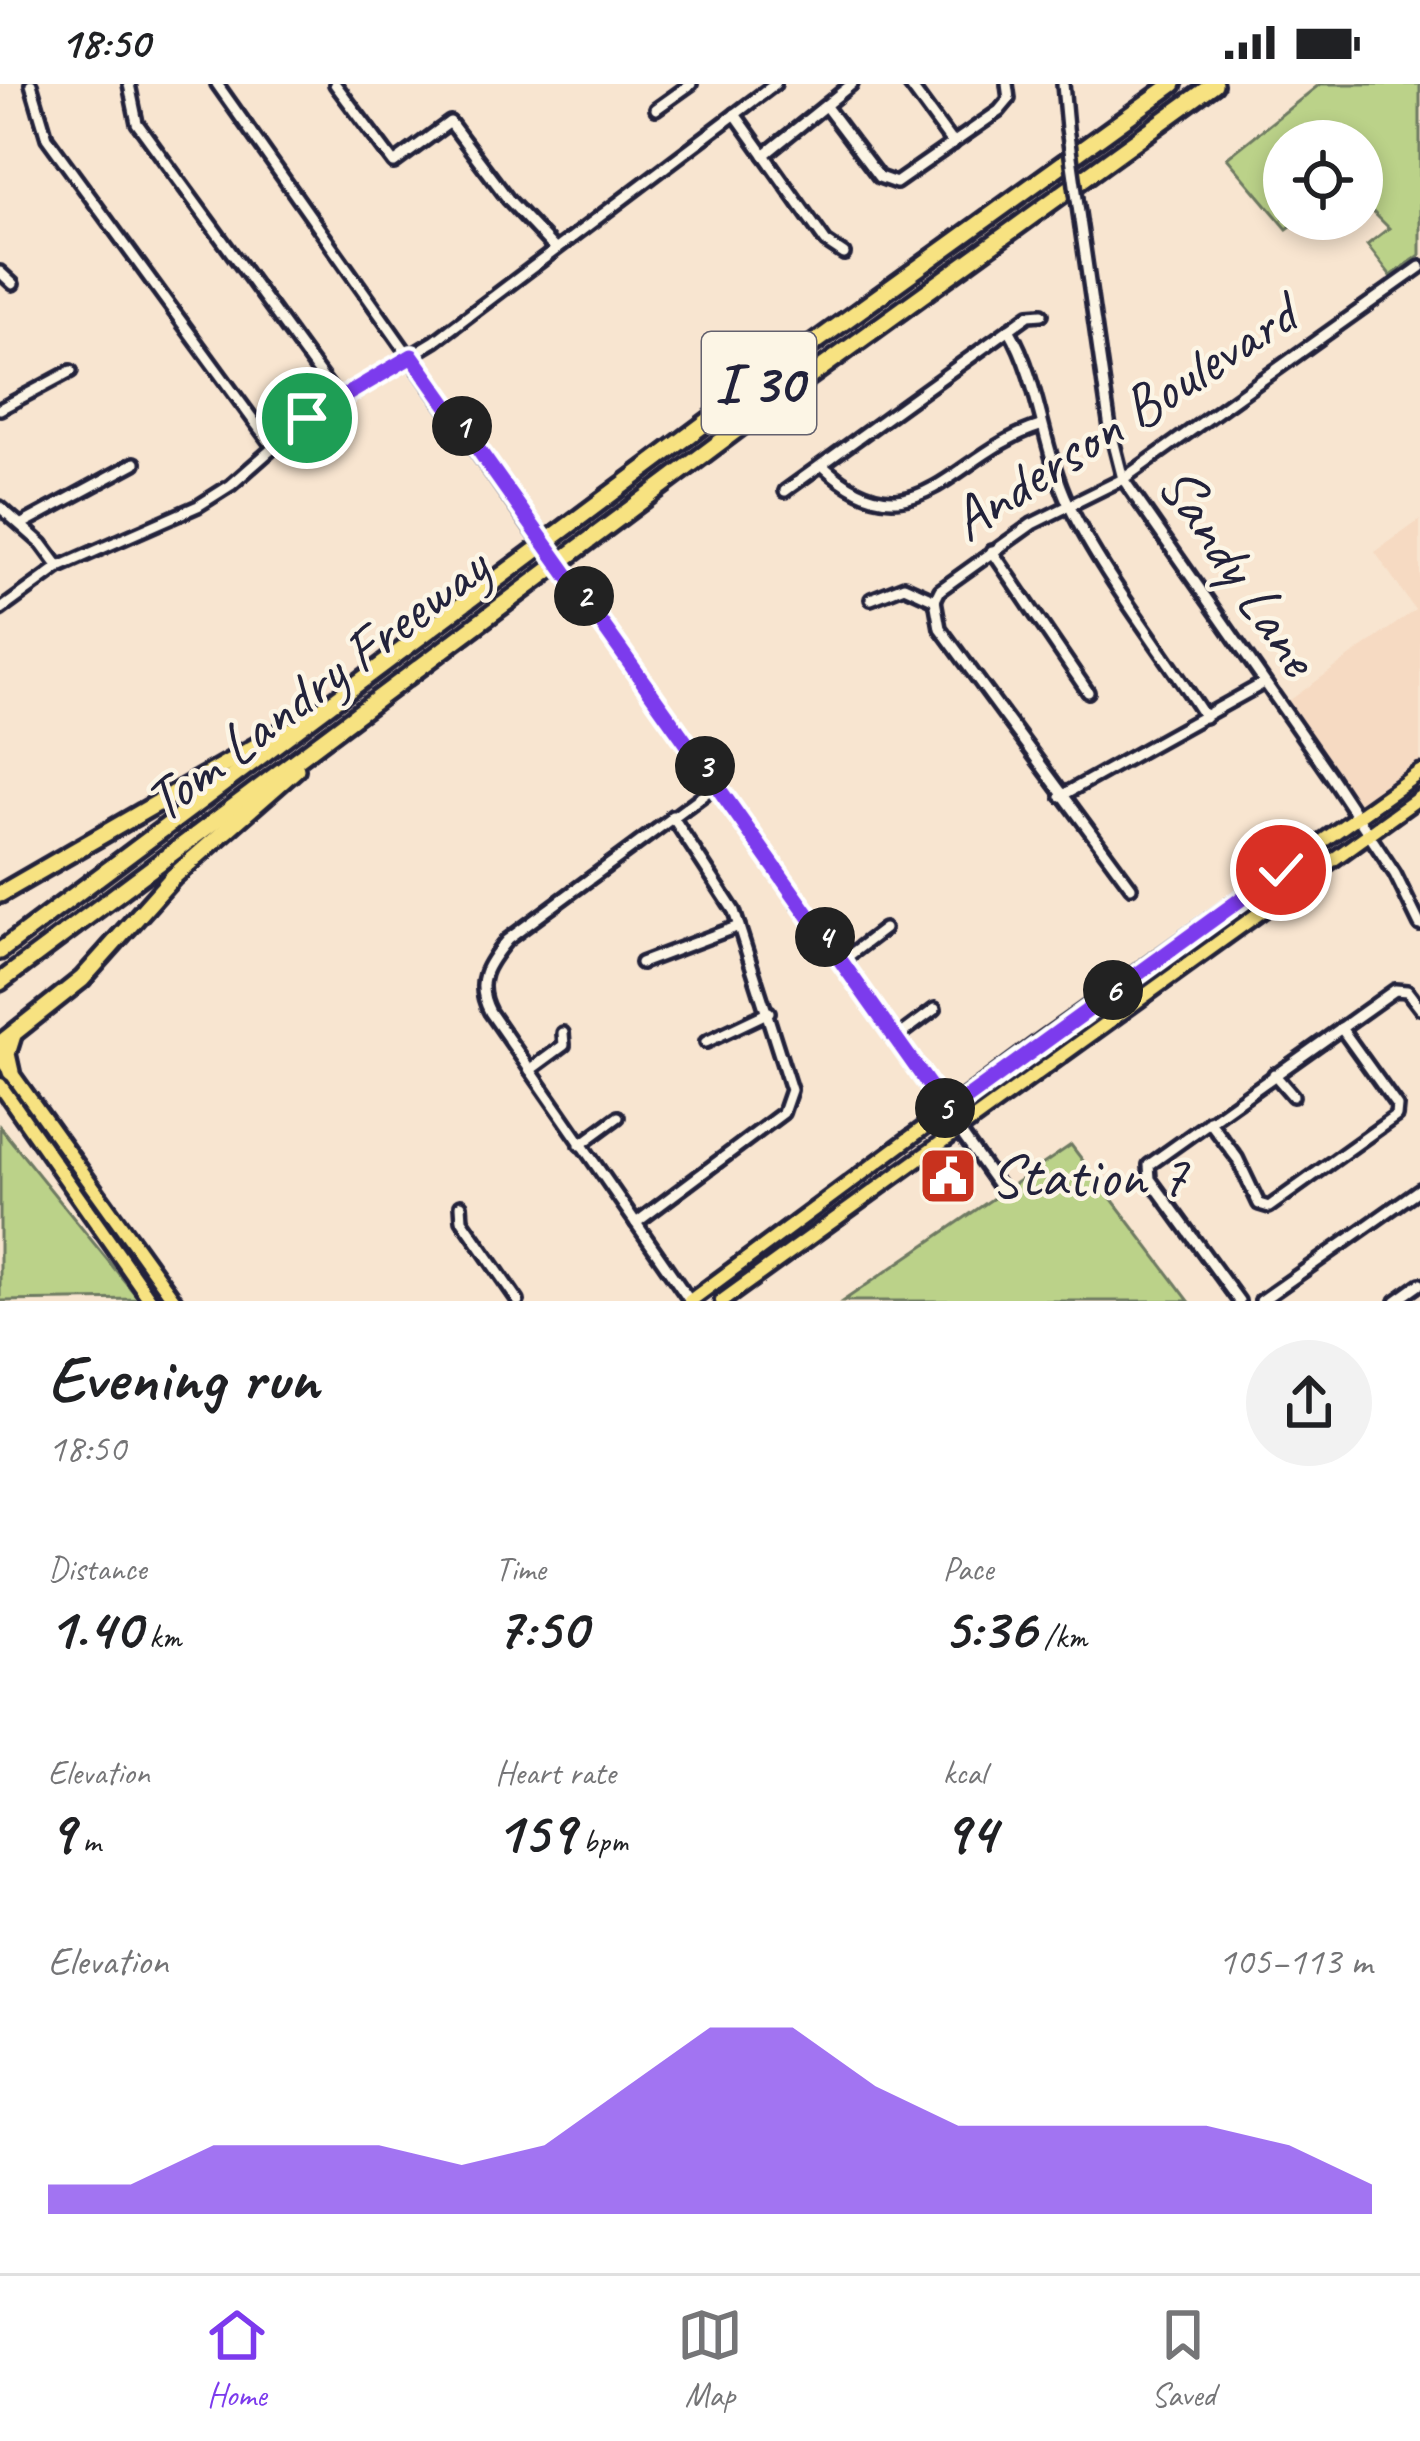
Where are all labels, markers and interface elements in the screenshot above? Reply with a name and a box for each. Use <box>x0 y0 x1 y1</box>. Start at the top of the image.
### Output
text: 18:50 <box>60 14 149 71</box>
map controls <box>1263 120 1383 240</box>
button: locate <box>1263 120 1383 240</box>
street label: Anderson Boulevard <box>935 272 1318 557</box>
road number: I 30 <box>702 332 816 434</box>
pin <box>256 367 358 469</box>
icon: arrive <box>274 385 340 451</box>
pin: 1 <box>432 396 492 456</box>
text: 1 <box>455 405 469 447</box>
street label: Sandy Lane <box>1141 451 1339 692</box>
street label: Tom Landry Freeway <box>129 528 506 838</box>
pin: 2 <box>554 566 614 626</box>
text: 2 <box>577 575 591 617</box>
pin: 3 <box>675 736 735 796</box>
text: 3 <box>698 745 712 787</box>
pin <box>1230 819 1332 921</box>
icon: check <box>1248 837 1314 903</box>
pin: 4 <box>795 907 855 967</box>
text: 4 <box>818 916 832 958</box>
pin: 6 <box>1083 960 1143 1020</box>
text: 6 <box>1105 969 1121 1011</box>
pin: 5 <box>915 1078 975 1138</box>
text: 5 <box>938 1087 952 1129</box>
place label: Station 7 <box>990 1138 1190 1214</box>
public building icon: Station 7 <box>917 1145 979 1207</box>
text: Evening run <box>48 1337 318 1420</box>
button: share <box>1246 1340 1372 1466</box>
text: 18:50 <box>48 1424 126 1473</box>
text: Distance <box>48 1548 146 1590</box>
text: Time <box>495 1548 546 1590</box>
text: Pace <box>943 1548 994 1590</box>
text: 1.40 <box>48 1590 141 1666</box>
text: 7:50 <box>495 1590 587 1666</box>
text: 5:36 <box>943 1590 1036 1666</box>
text: km <box>141 1616 181 1658</box>
text: /km <box>1036 1616 1087 1658</box>
text: Elevation <box>48 1752 150 1794</box>
text: Heart rate <box>495 1752 616 1794</box>
text: kcal <box>943 1752 986 1794</box>
text: 9 <box>48 1794 74 1870</box>
text: 159 <box>495 1794 575 1870</box>
text: 94 <box>943 1794 996 1870</box>
text: m <box>74 1820 101 1862</box>
text: bpm <box>575 1820 628 1862</box>
text: Elevation <box>48 1937 168 1986</box>
text: 105–113 m <box>1218 1937 1372 1986</box>
tab: Home <box>204 2302 270 2416</box>
tab: Map <box>677 2302 743 2416</box>
tab: Saved <box>1150 2302 1216 2416</box>

